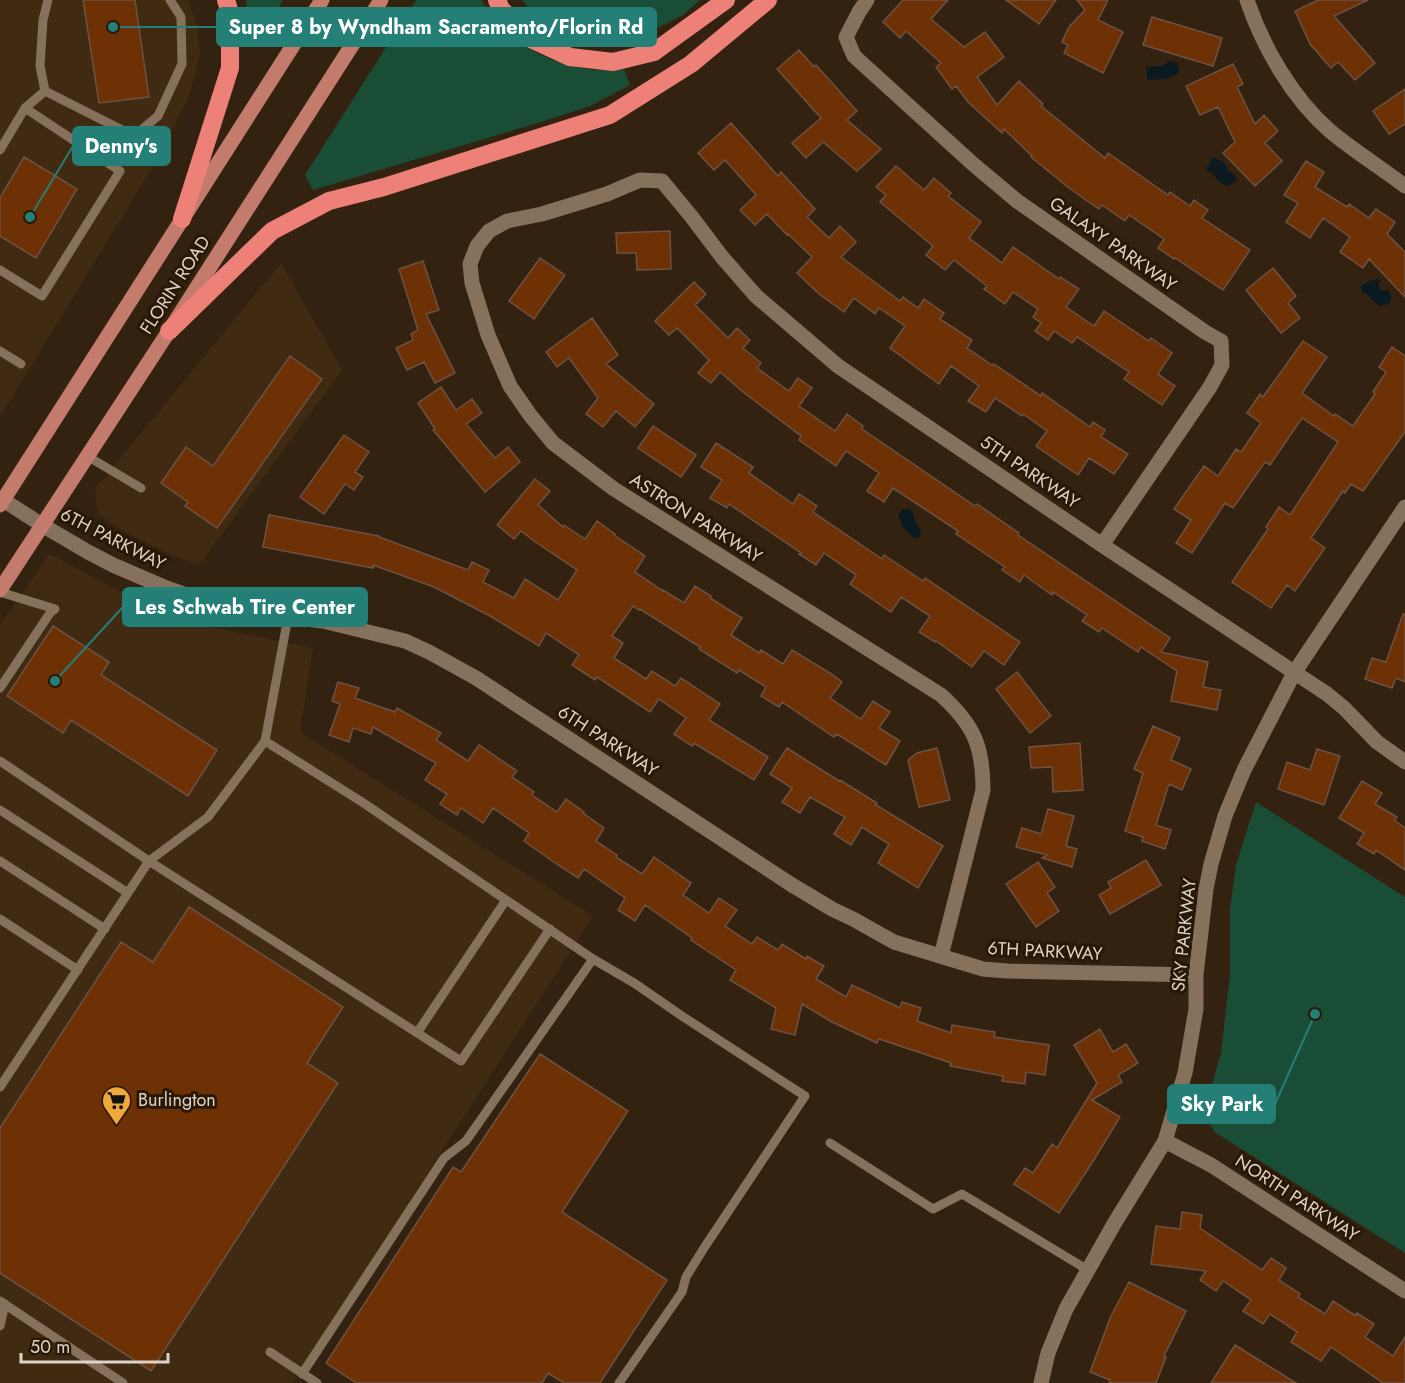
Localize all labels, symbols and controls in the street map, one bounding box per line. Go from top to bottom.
callout: Super 8 by Wyndham Sacramento/Florin Rd [217,8,656,46]
text: Super 8 by Wyndham Sacramento/Florin Rd [229,13,643,42]
callout: Denny's [73,127,170,165]
text: Denny's [85,132,157,161]
street label: GALAXY PARKWAY [1044,190,1183,298]
street label: FLORIN ROAD [133,231,217,339]
street label: 5TH PARKWAY [975,429,1086,515]
street label: ASTRON PARKWAY [625,467,768,570]
street label: 6TH PARKWAY [56,501,171,577]
callout: Les Schwab Tire Center [123,588,367,626]
text: Les Schwab Tire Center [135,593,356,622]
street label: 6TH PARKWAY [553,699,664,784]
street label: SKY PARKWAY [1165,876,1203,993]
street label: 6TH PARKWAY [987,935,1104,967]
supermarket icon: Burlington [101,1084,133,1126]
callout: Sky Park [1168,1085,1275,1123]
place label: Burlington [138,1087,216,1113]
text: Sky Park [1180,1090,1264,1119]
street label: NORTH PARKWAY [1230,1148,1365,1248]
scale bar [21,1326,168,1364]
text: 50 m [30,1334,70,1360]

